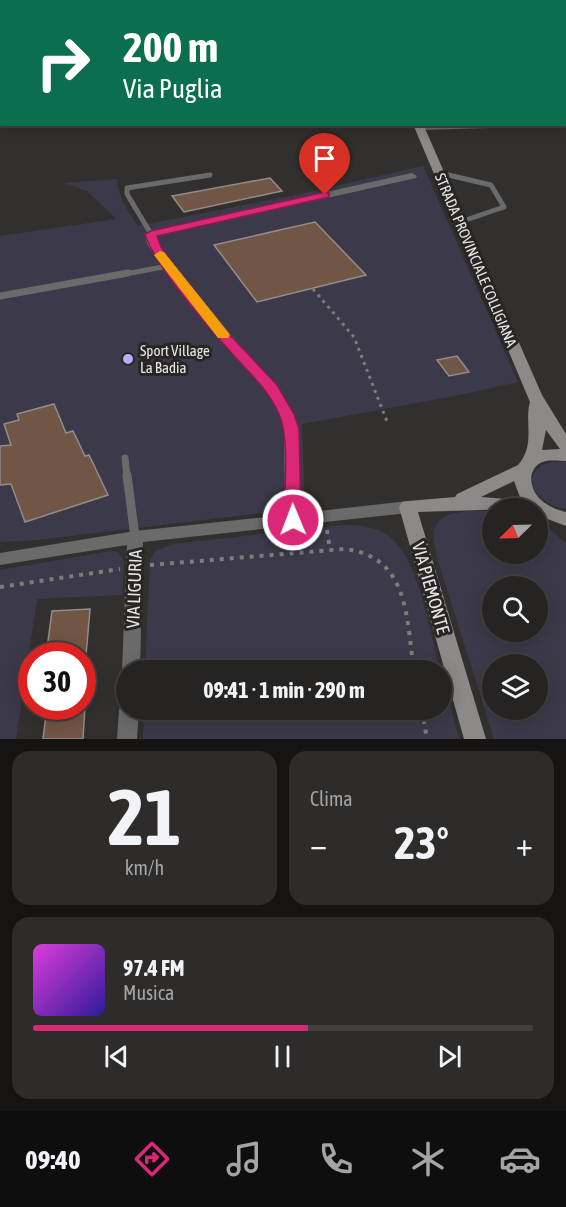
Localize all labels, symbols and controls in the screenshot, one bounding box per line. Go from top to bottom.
text: 200 m [123,23,218,71]
icon: right [24,24,102,102]
text: Via Puglia [123,73,223,104]
pin [299,133,350,195]
icon: arrive [308,142,341,175]
street label: STRADA PROVINCIALE COLLIGIANA [432,171,521,350]
place label: Sport Village La Badia [140,342,210,376]
marker: Sport Village La Badia [121,352,135,366]
position arrow [261,488,325,552]
north arrow [482,498,548,564]
map controls [482,498,548,720]
street label: VIA PIEMONTE [408,540,454,637]
street label: VIA LIGURIA [122,549,146,629]
button: search [482,576,548,642]
speed limit sign: 30 [18,642,96,720]
button: layers [482,654,548,720]
text: 09:41 · 1 min · 290 m [203,677,365,703]
text: 21 [108,772,181,862]
text: Clima [310,787,353,810]
text: 23° [394,817,449,869]
text: − [310,825,327,863]
text: + [516,825,533,863]
text: km/h [125,856,164,879]
text: 97.4 FM [123,955,185,981]
text: Musica [123,981,174,1004]
icon: previous [100,1040,133,1073]
icon: pause [266,1040,299,1073]
icon: next [433,1040,466,1073]
icon: directions [131,1138,173,1180]
icon: music [223,1138,265,1180]
icon: phone [315,1138,357,1180]
icon: climate [407,1138,449,1180]
icon: car [499,1138,541,1180]
text: 09:40 [25,1144,81,1175]

